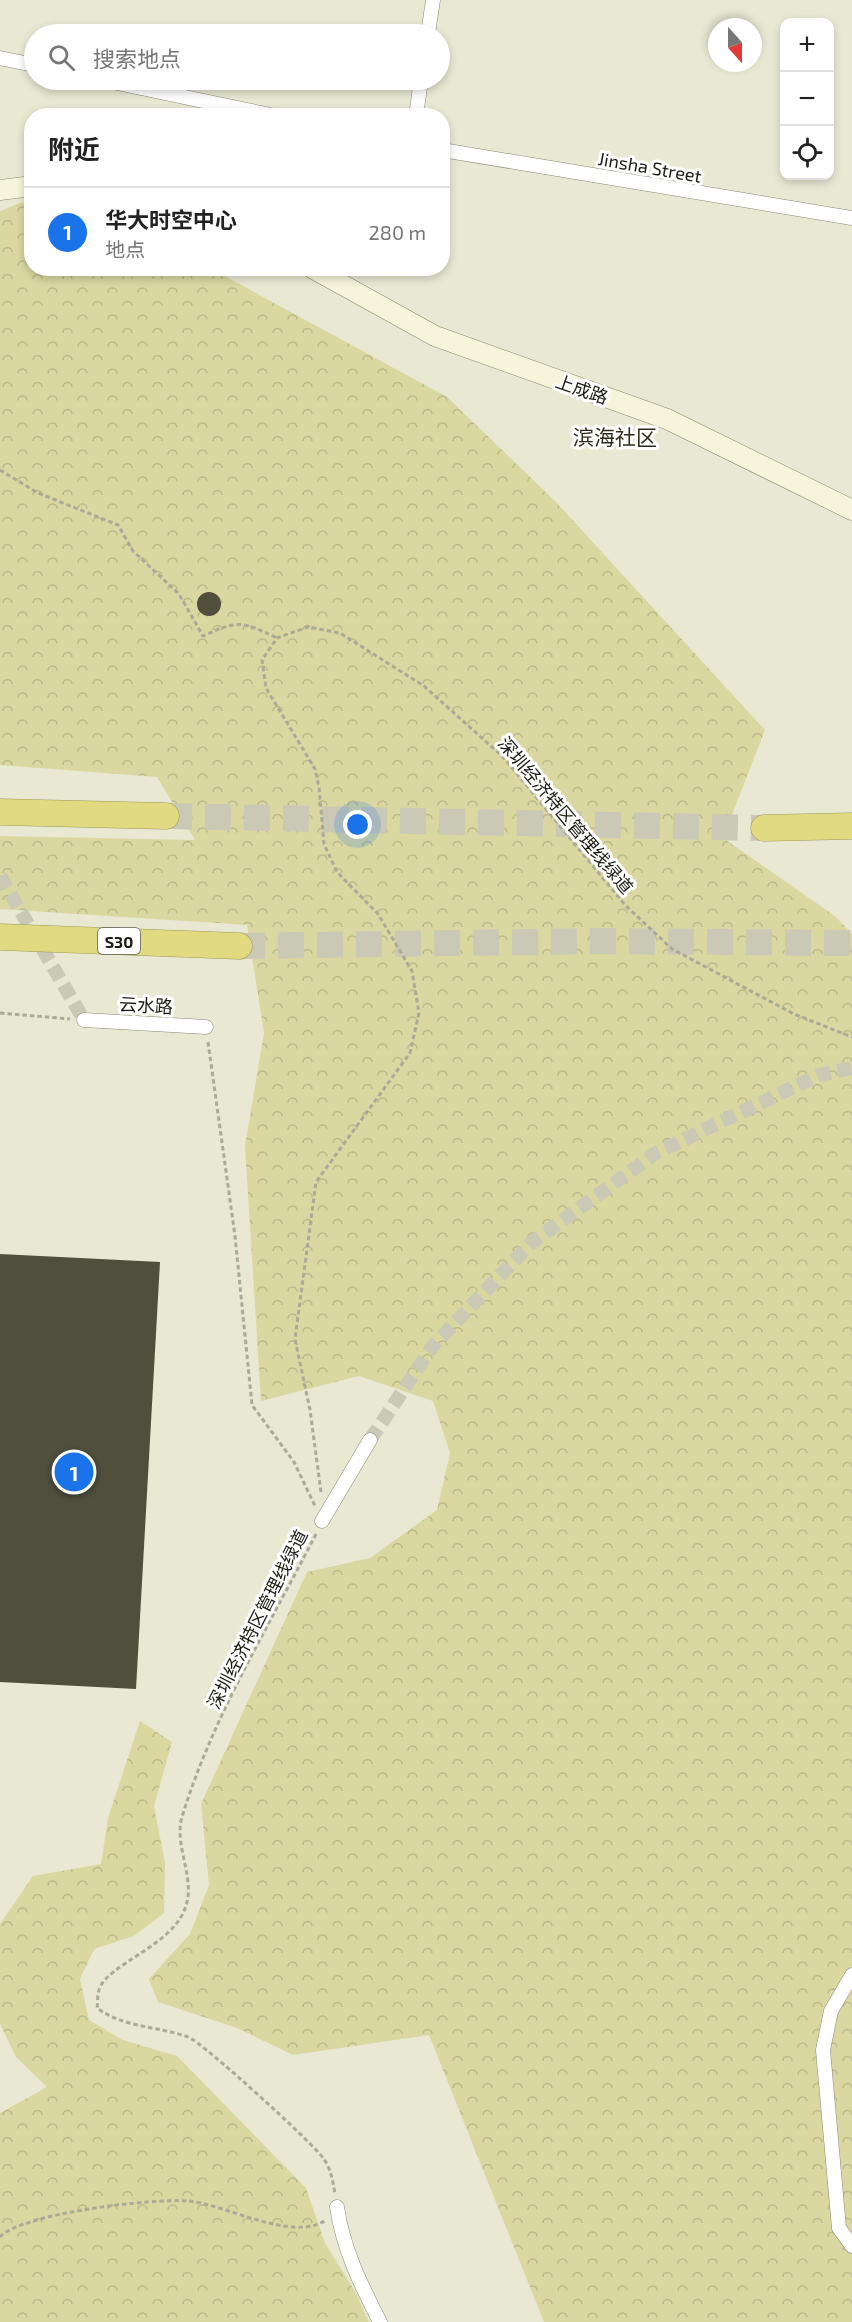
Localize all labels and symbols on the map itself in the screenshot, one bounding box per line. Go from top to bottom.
north arrow [708,18,762,72]
street label: Jinsha Street [597,147,704,187]
street label: 上成路 [553,370,611,408]
district label: 滨海社区 [573,424,657,449]
street label: 深圳经济特区管理线绿道 [494,732,638,898]
your location [343,810,372,839]
road number: S30 [98,928,140,954]
street label: 云水路 [118,993,174,1017]
pin: 1 [54,1450,94,1494]
street label: 深圳经济特区管理线绿道 [202,1526,312,1712]

